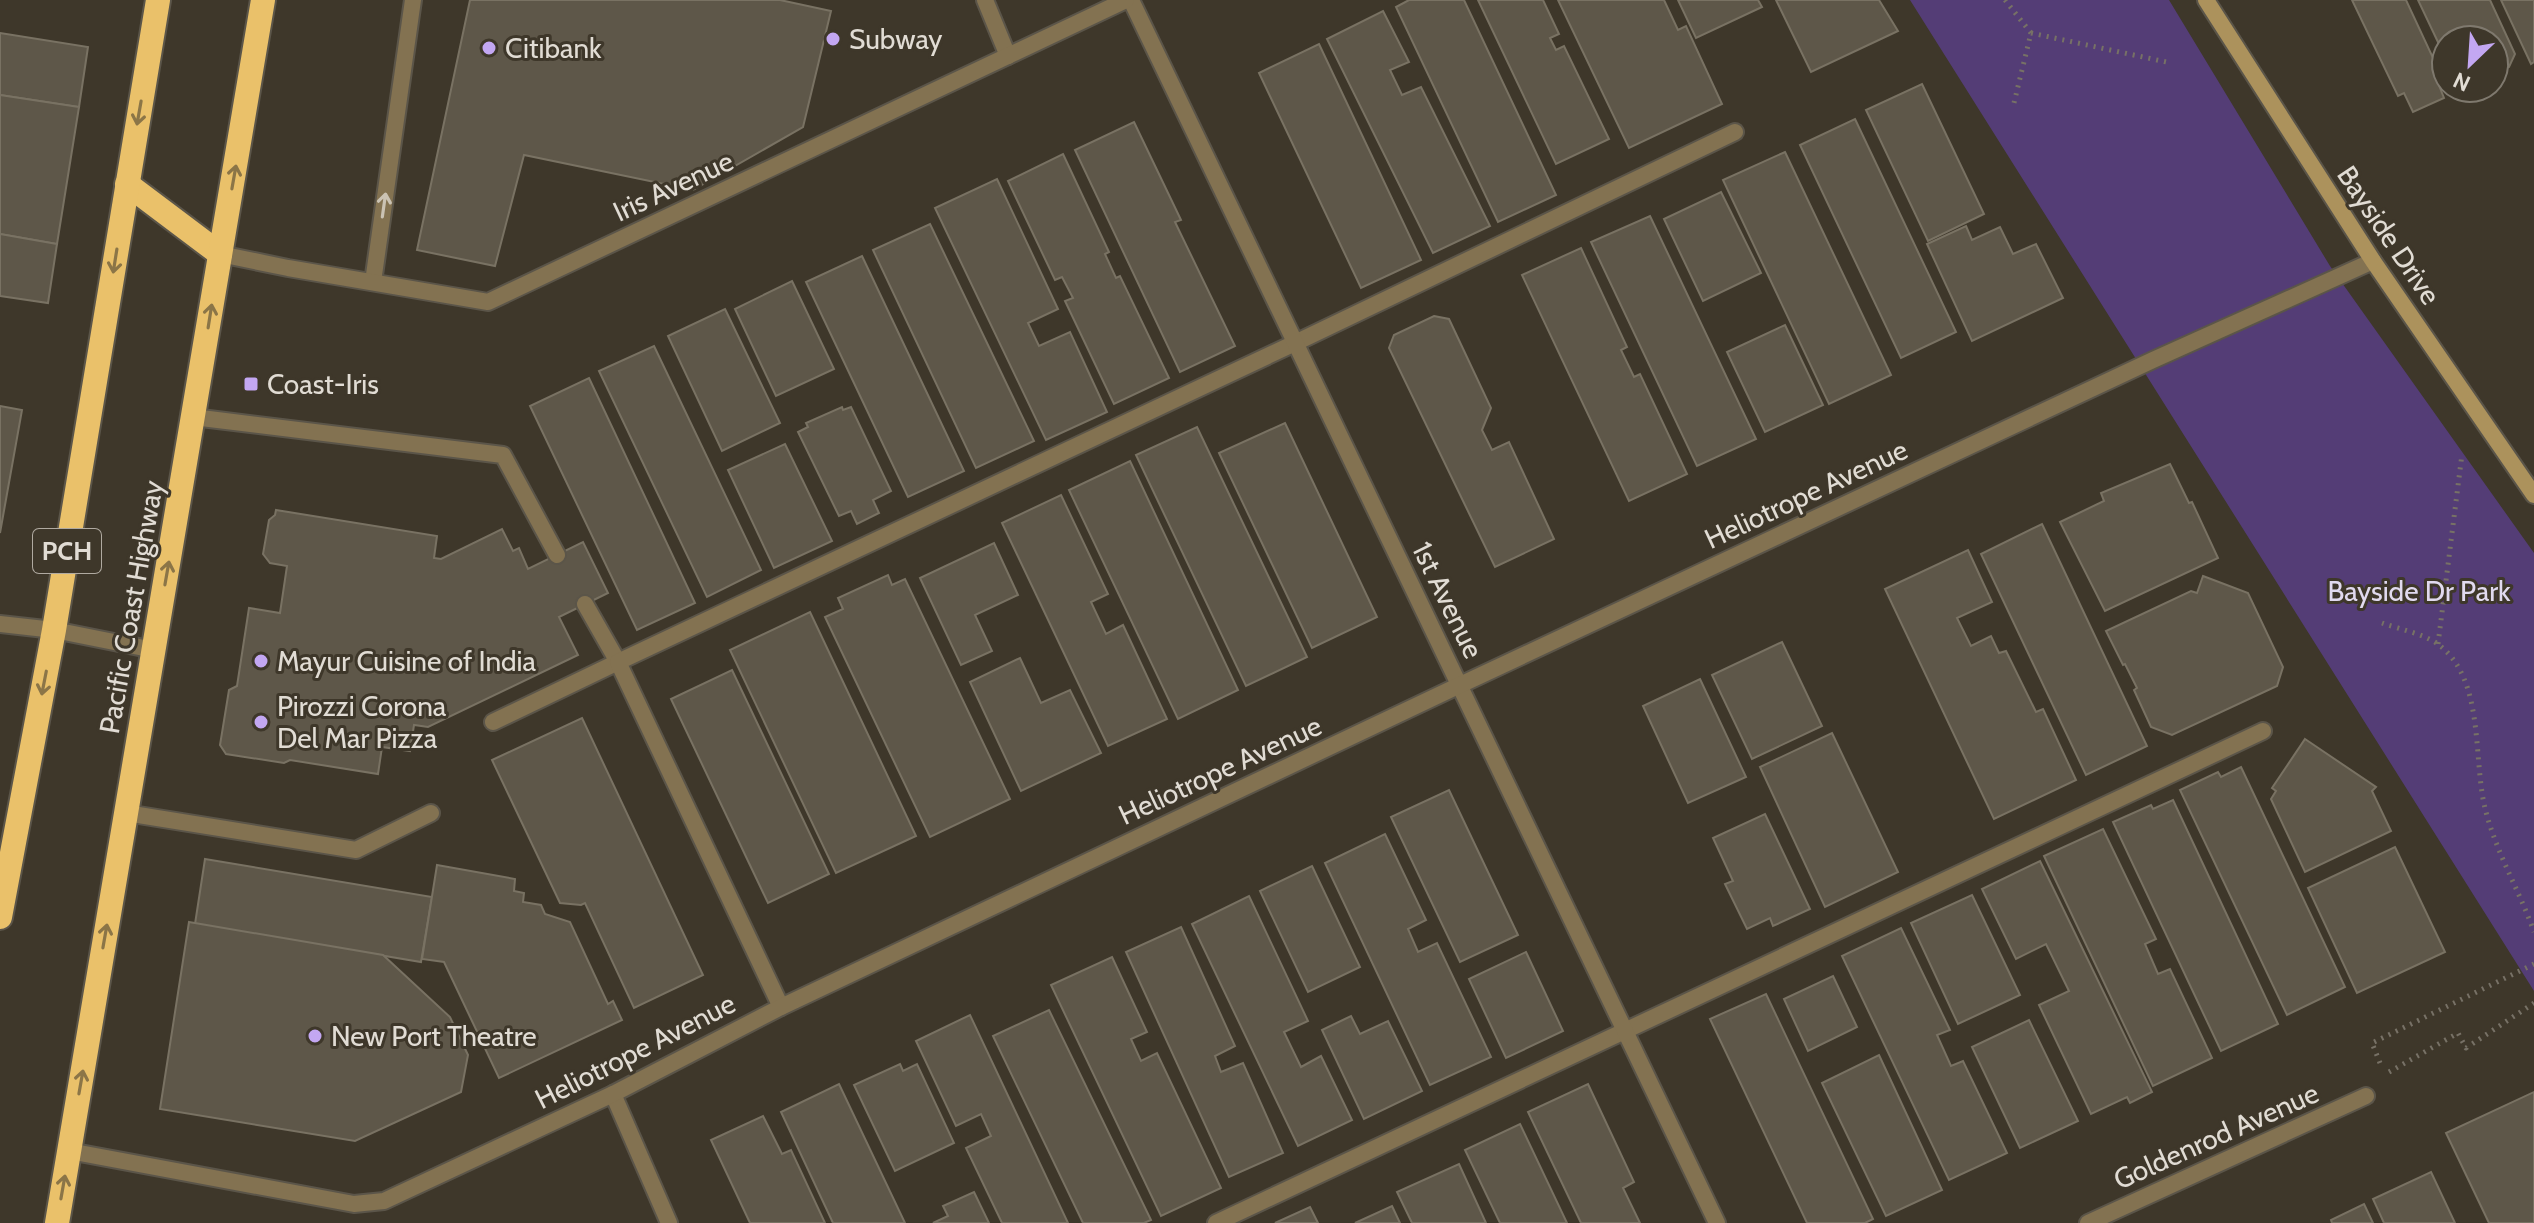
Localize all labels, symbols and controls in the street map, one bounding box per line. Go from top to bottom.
place label: Subway [849,22,942,56]
north arrow [2430,24,2510,104]
marker: Subway [824,30,842,48]
place label: Citibank [505,31,602,65]
marker: Citibank [480,39,498,57]
text: N [2449,66,2475,97]
one-way arrow [131,100,146,126]
street label: Iris Avenue [608,143,738,229]
street label: Bayside Drive [2330,159,2448,311]
one-way arrow [227,165,242,190]
one-way arrow [377,193,392,218]
one-way arrow [106,248,121,273]
one-way arrow [203,304,218,330]
place label: Coast-Iris [267,367,379,401]
marker: Coast-Iris [242,375,260,393]
street label: Heliotrope Avenue [1699,432,1913,556]
street label: Pacific Coast Highway [92,478,170,736]
road number: PCH [33,529,101,573]
street label: 1st Avenue [1405,536,1491,664]
one-way arrow [160,561,175,586]
park label: Bayside Dr Park [2327,574,2511,608]
place label: Mayur Cuisine of India [277,644,537,678]
marker: Mayur Cuisine of India [252,652,270,670]
one-way arrow [36,670,51,696]
place label: Pirozzi Corona Del Mar Pizza [277,689,447,755]
street label: Heliotrope Avenue [1113,708,1327,832]
marker: Pirozzi Corona Del Mar Pizza [252,713,270,731]
one-way arrow [99,924,114,949]
street label: Heliotrope Avenue [529,986,741,1116]
place label: New Port Theatre [331,1019,537,1053]
marker: New Port Theatre [306,1027,324,1045]
one-way arrow [74,1070,89,1095]
street label: Goldenrod Avenue [2108,1076,2324,1196]
one-way arrow [56,1175,71,1200]

